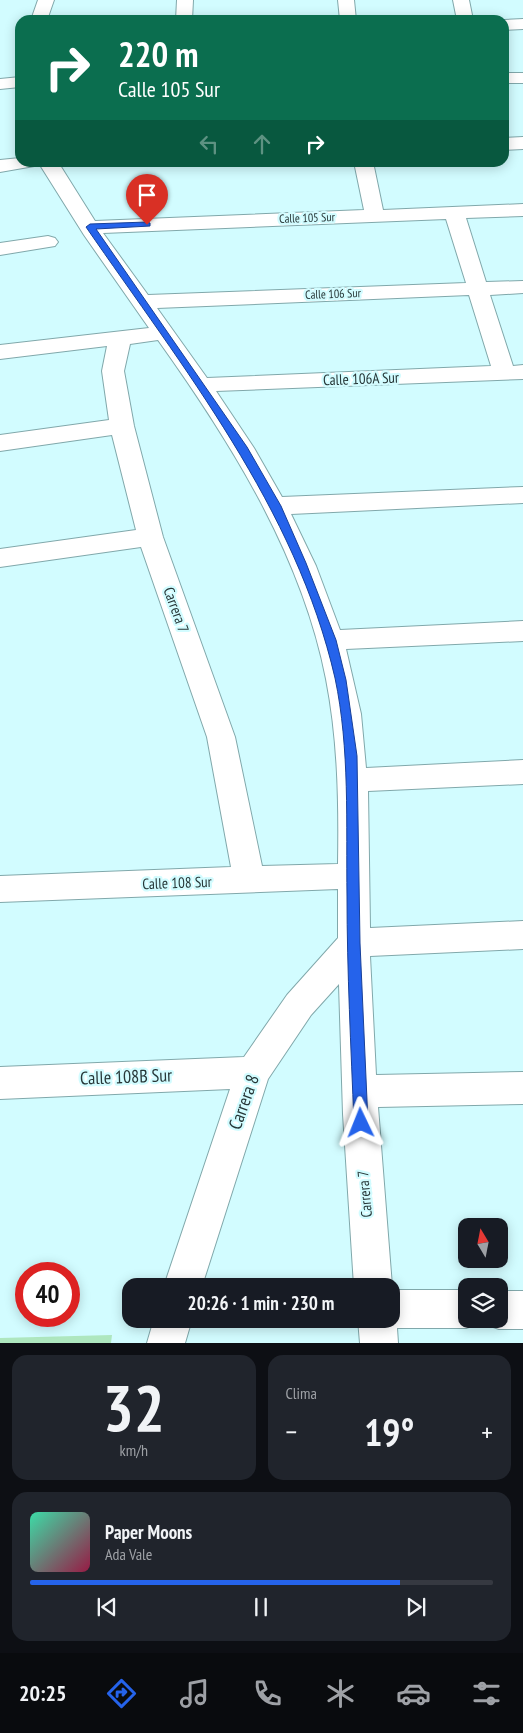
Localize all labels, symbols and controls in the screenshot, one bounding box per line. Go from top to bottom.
text: 220 m [118,31,199,77]
icon: right [35,35,100,100]
text: Calle 105 Sur [118,75,220,103]
icon: left [195,130,223,158]
icon: ahead [248,130,276,158]
icon: right [301,130,329,158]
pin [126,174,168,225]
icon: arrive [133,181,161,209]
street label: Calle 105 Sur [279,209,336,226]
street label: Calle 106 Sur [305,285,362,302]
street label: Calle 106A Sur [323,368,400,389]
street label: Carrera 7 [159,584,193,635]
street label: Calle 108 Sur [142,872,213,893]
street label: Calle 108B Sur [80,1063,172,1090]
street label: Carrera 8 [223,1071,264,1132]
position arrow [334,1096,386,1148]
street label: Carrera 7 [353,1170,376,1218]
north arrow [458,1218,508,1268]
map controls [458,1218,508,1328]
speed limit sign: 40 [15,1262,80,1327]
button: layers [458,1278,508,1328]
text: 20:26 · 1 min · 230 m [188,1291,334,1315]
text: 32 [103,1365,165,1449]
text: Clima [286,1383,317,1403]
text: 19° [364,1407,414,1456]
text: − [286,1413,297,1450]
text: + [481,1413,493,1450]
text: km/h [120,1440,148,1460]
text: Paper Moons [105,1520,192,1544]
text: Ada Vale [105,1544,152,1564]
icon: previous [93,1593,121,1621]
icon: pause [247,1593,275,1621]
icon: next [402,1593,430,1621]
icon: directions [104,1676,139,1711]
icon: music [177,1676,212,1711]
icon: phone [250,1676,285,1711]
icon: climate [323,1676,358,1711]
icon: car [396,1676,431,1711]
icon: filters [469,1676,504,1711]
text: 20:25 [19,1679,67,1707]

